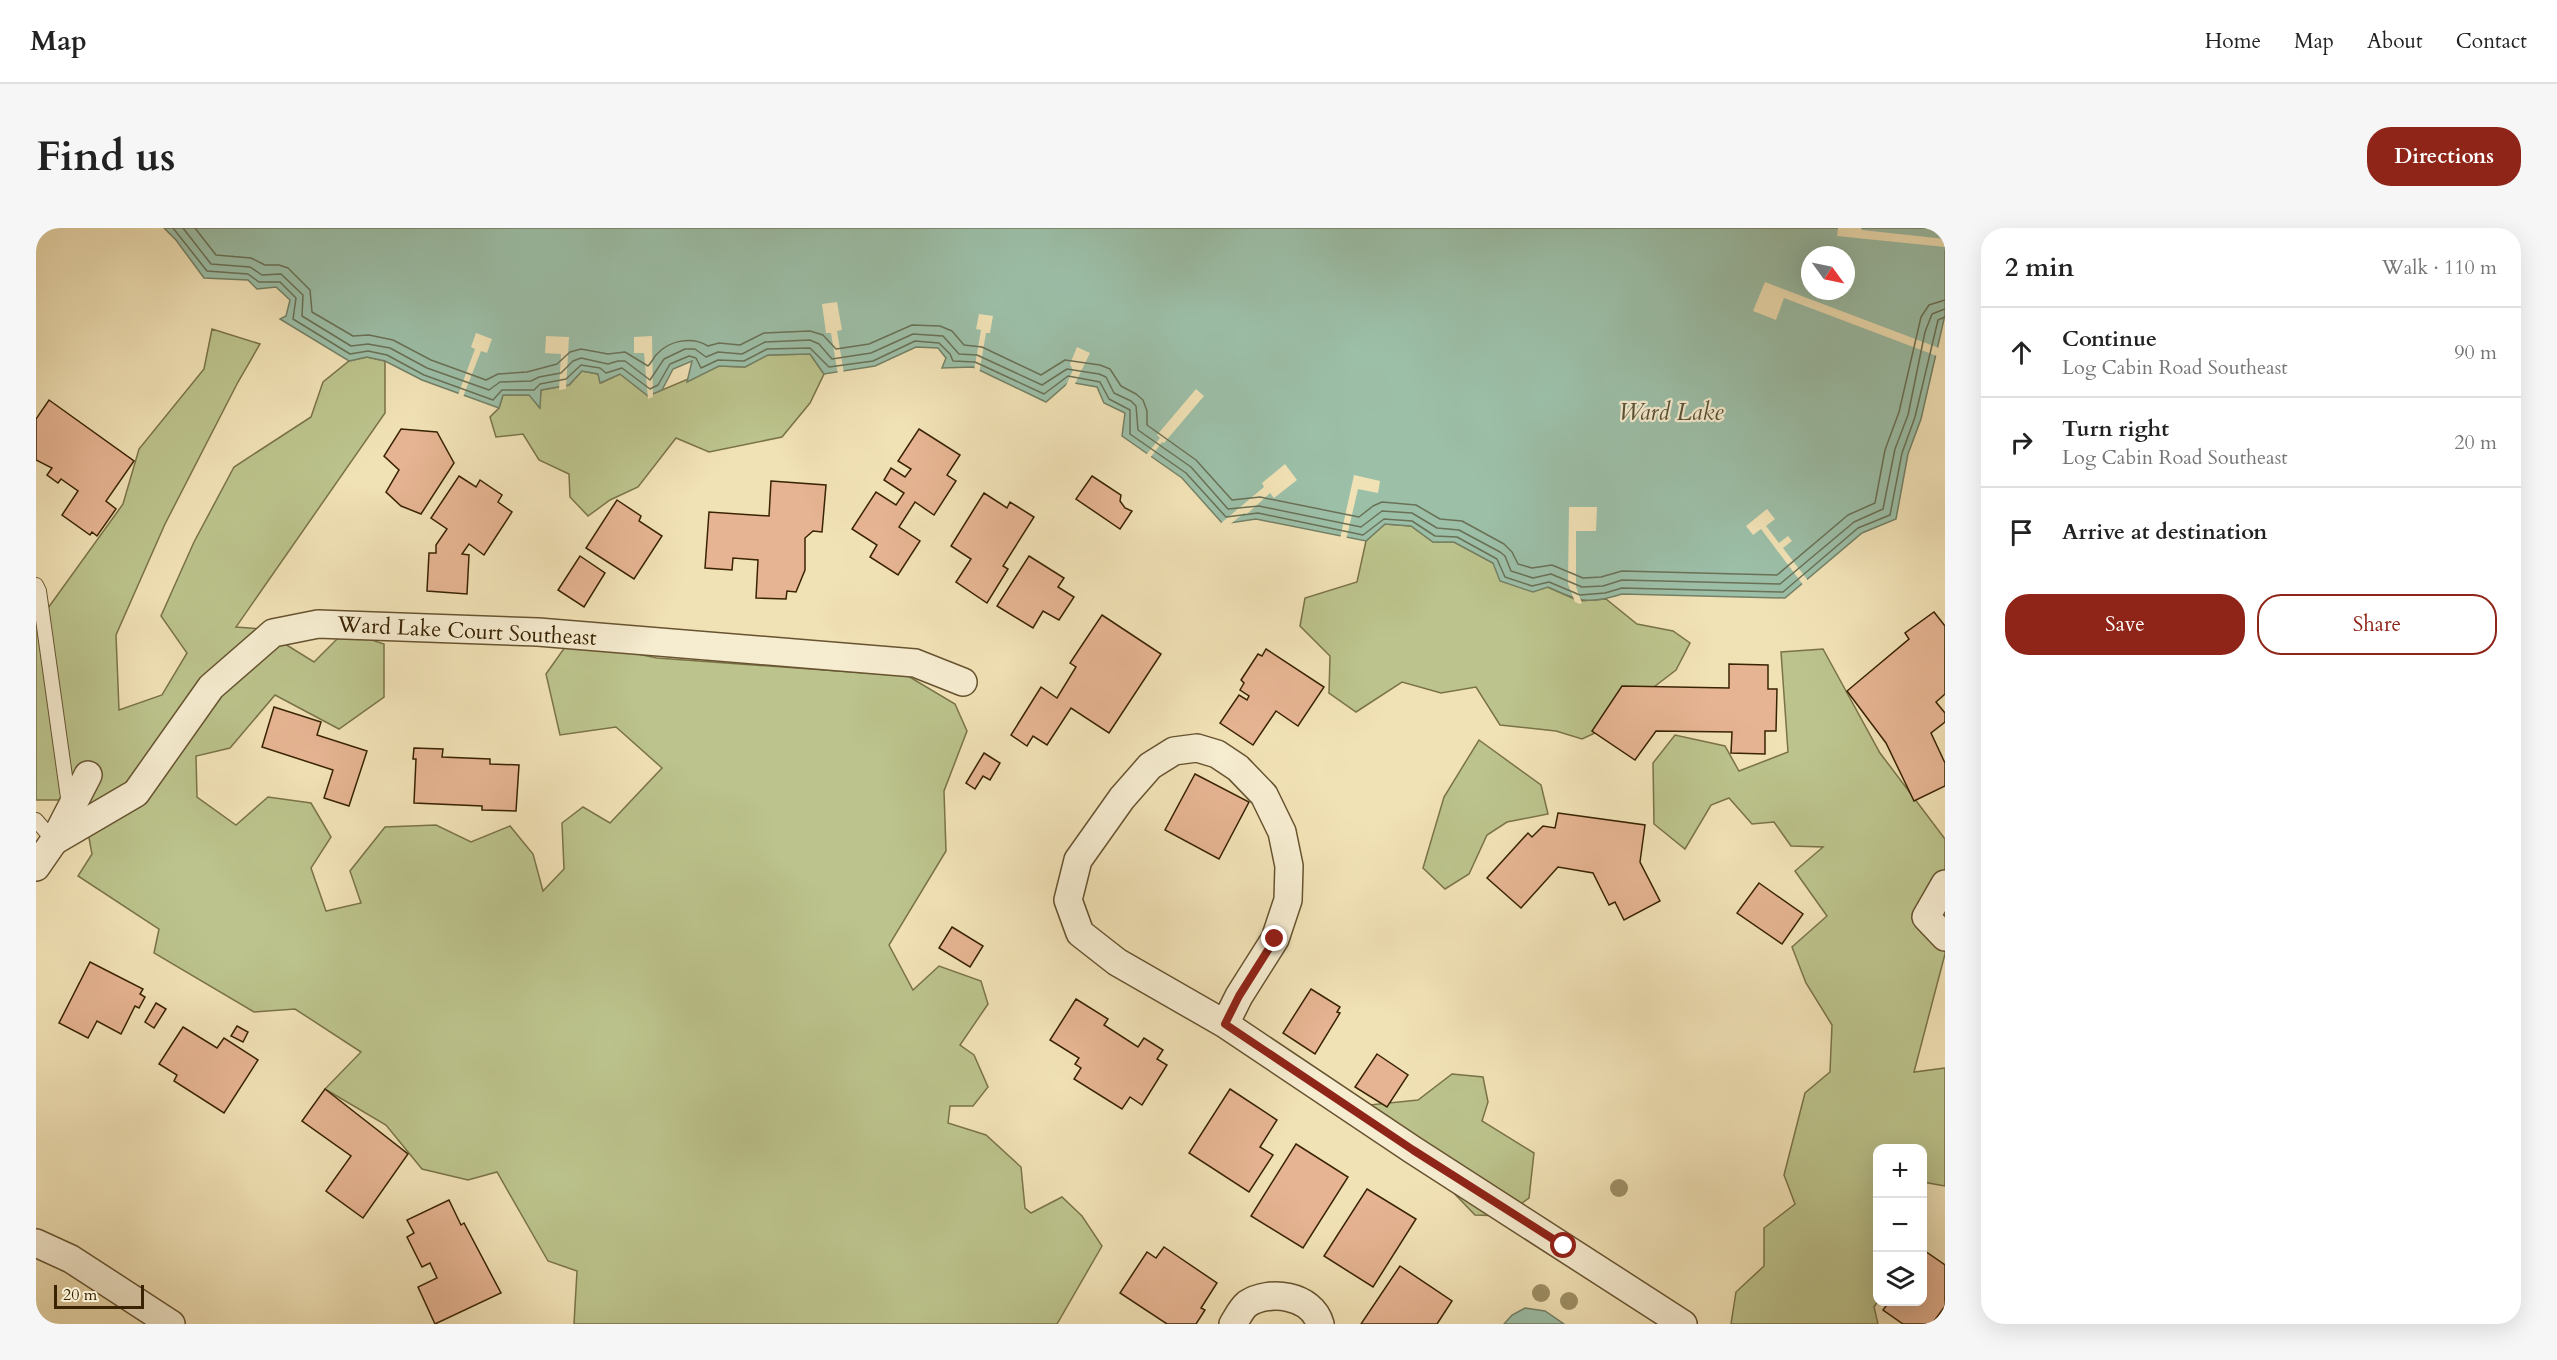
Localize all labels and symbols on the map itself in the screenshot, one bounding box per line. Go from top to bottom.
north arrow [1801,246,1855,300]
water label: Ward Lake [1618,396,1724,429]
street label: Ward Lake Court Southeast [336,609,597,653]
route end [1261,925,1287,951]
route start [1550,1232,1576,1258]
scale bar [54,1282,144,1310]

